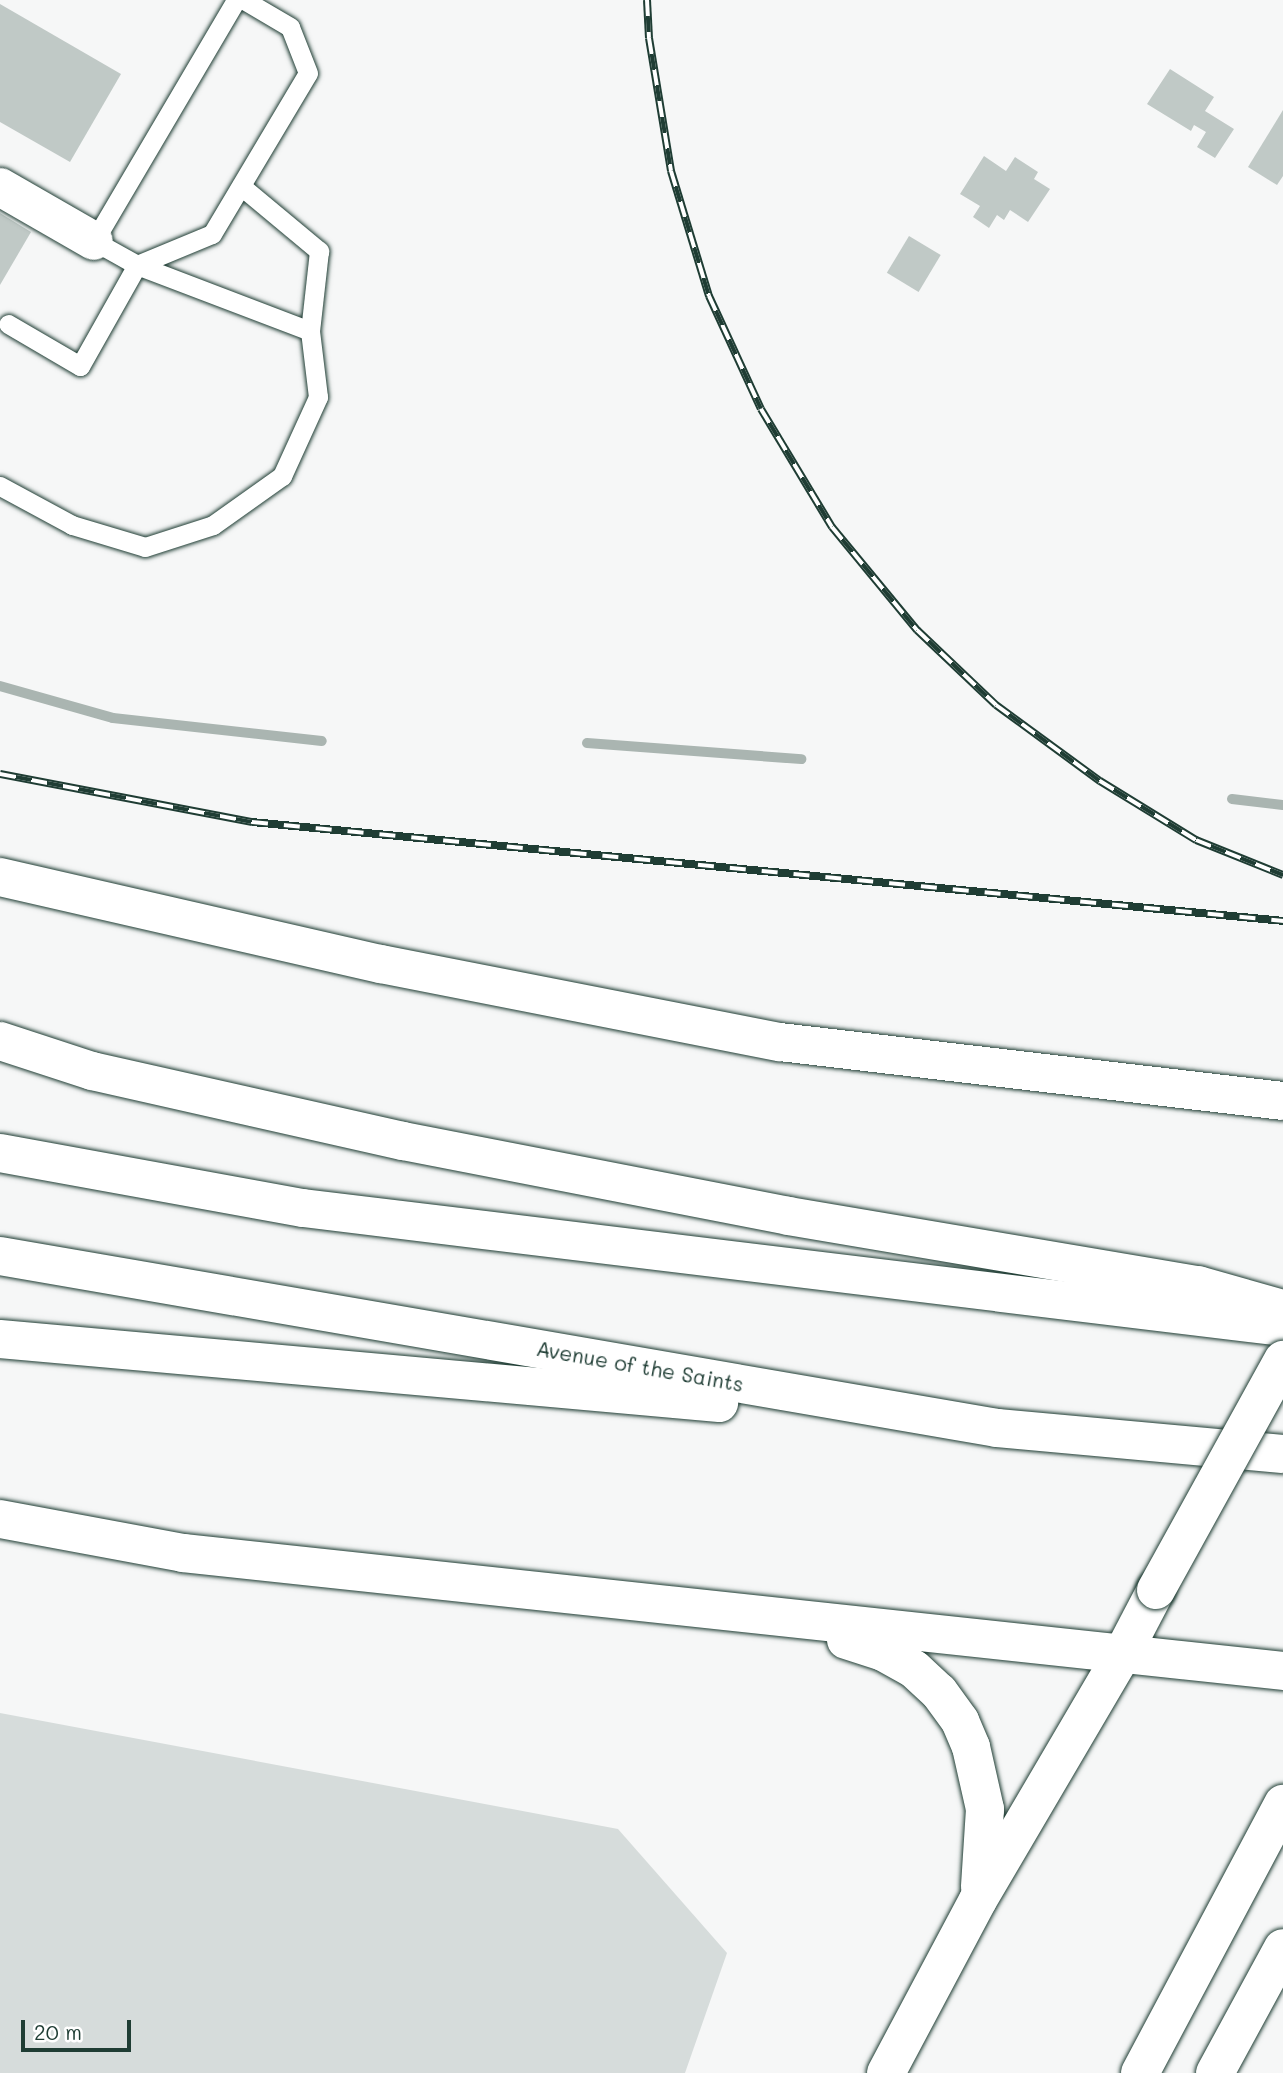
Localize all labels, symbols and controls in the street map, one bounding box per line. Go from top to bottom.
street label: Avenue of the Saints [534,1335,746,1397]
scale bar [24,2007,135,2050]
text: 20 m [34,2018,82,2045]

